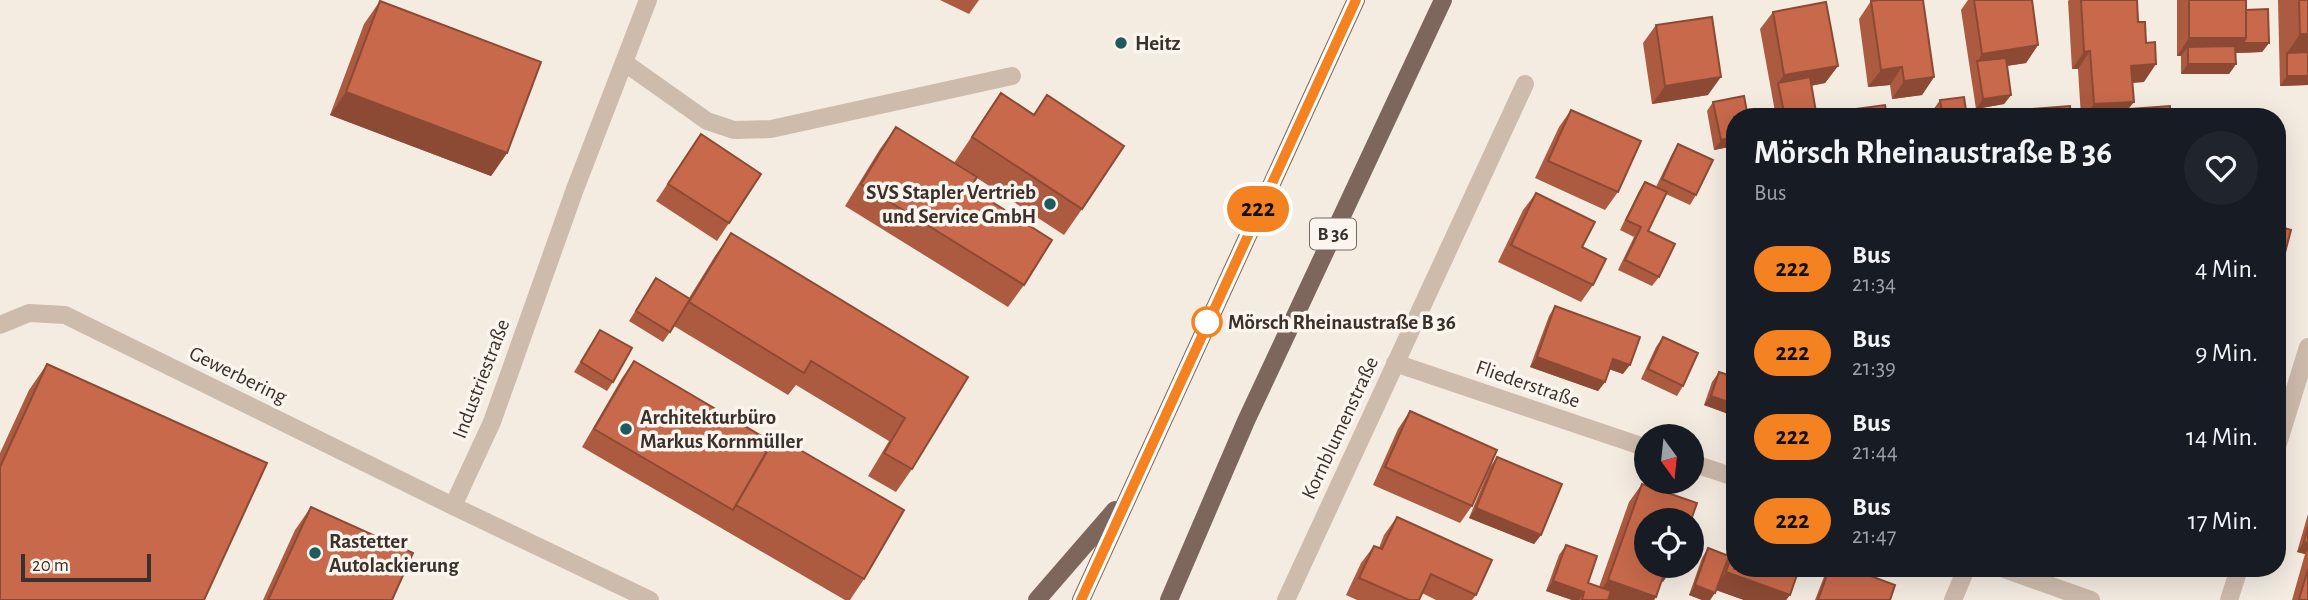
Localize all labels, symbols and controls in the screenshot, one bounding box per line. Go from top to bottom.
place label: Heitz [1135,33,1181,54]
marker: Heitz [1113,35,1129,51]
button: heart [2184,131,2258,205]
text: Mörsch Rheinaustraße B 36 [1754,137,2112,170]
place label: SVS Stapler Vertrieb und Service GmbH [866,182,1036,227]
text: Bus [1754,182,1787,205]
line badge: 222 [1218,186,1298,232]
marker: SVS Stapler Vertrieb und Service GmbH [1042,196,1058,212]
text: 222 [1241,197,1275,221]
road number: B 36 [1310,218,1356,250]
text: Bus [1852,242,1891,268]
text: 4 Min. [2195,256,2258,282]
text: 222 [1776,257,1809,281]
text: 21:34 [1852,273,1896,296]
marker: Mörsch Rheinaustraße B 36 [1192,307,1222,337]
place label: Mörsch Rheinaustraße B 36 [1228,312,1456,333]
street label: Industriestraße [449,316,513,442]
text: Bus [1852,326,1891,352]
text: 9 Min. [2195,340,2258,366]
text: 222 [1776,341,1809,365]
street label: Gewerbering [186,342,291,408]
street label: Kornblumenstraße [1298,354,1382,502]
street label: Fliederstraße [1473,356,1583,412]
text: 21:39 [1852,357,1896,380]
place label: Architekturbüro Markus Kornmüller [640,407,803,452]
text: Bus [1852,410,1891,436]
marker: Architekturbüro Markus Kornmüller [618,421,634,437]
north arrow [1634,424,1704,494]
map controls [1634,424,1704,578]
text: 14 Min. [2186,424,2258,450]
text: 222 [1776,425,1809,449]
text: 21:44 [1852,441,1898,464]
text: Bus [1852,494,1891,520]
button: locate [1634,508,1704,578]
text: 17 Min. [2188,508,2258,534]
text: 222 [1776,509,1809,533]
text: 21:47 [1852,525,1896,548]
place label: Rastetter Autolackierung [329,531,459,576]
marker: Rastetter Autolackierung [307,545,323,561]
scale bar [21,551,150,583]
text: 20 m [32,556,69,575]

